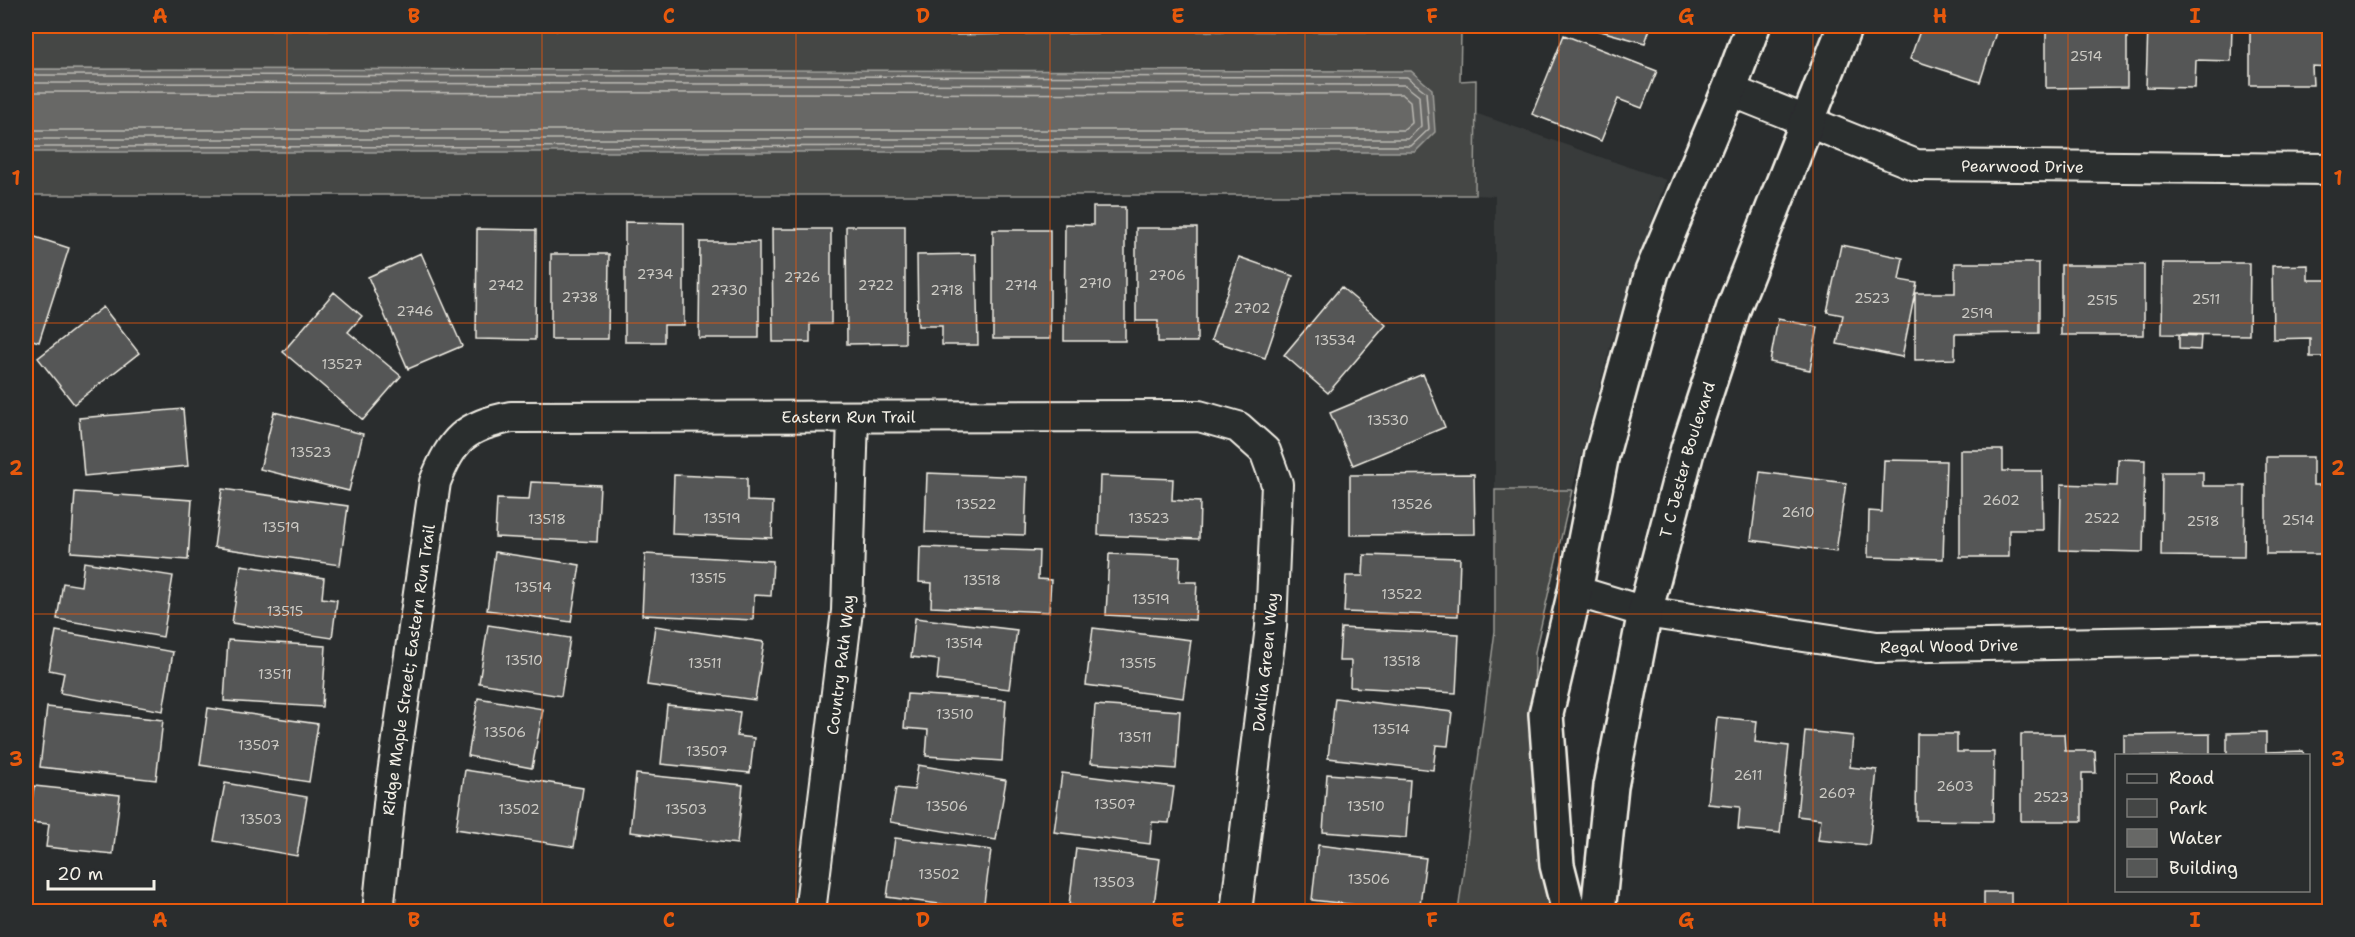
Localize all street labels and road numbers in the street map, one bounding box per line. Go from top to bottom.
street label: Pearwood Drive [1961,155,2084,178]
street label: T C Jester Boulevard [1655,379,1720,540]
street label: Eastern Run Trail [782,406,916,428]
street label: Ridge Maple Street; Eastern Run Trail [378,523,440,817]
street label: Dahlia Green Way [1248,591,1283,733]
street label: Country Path Way [822,595,858,736]
street label: Regal Wood Drive [1880,635,2019,658]

